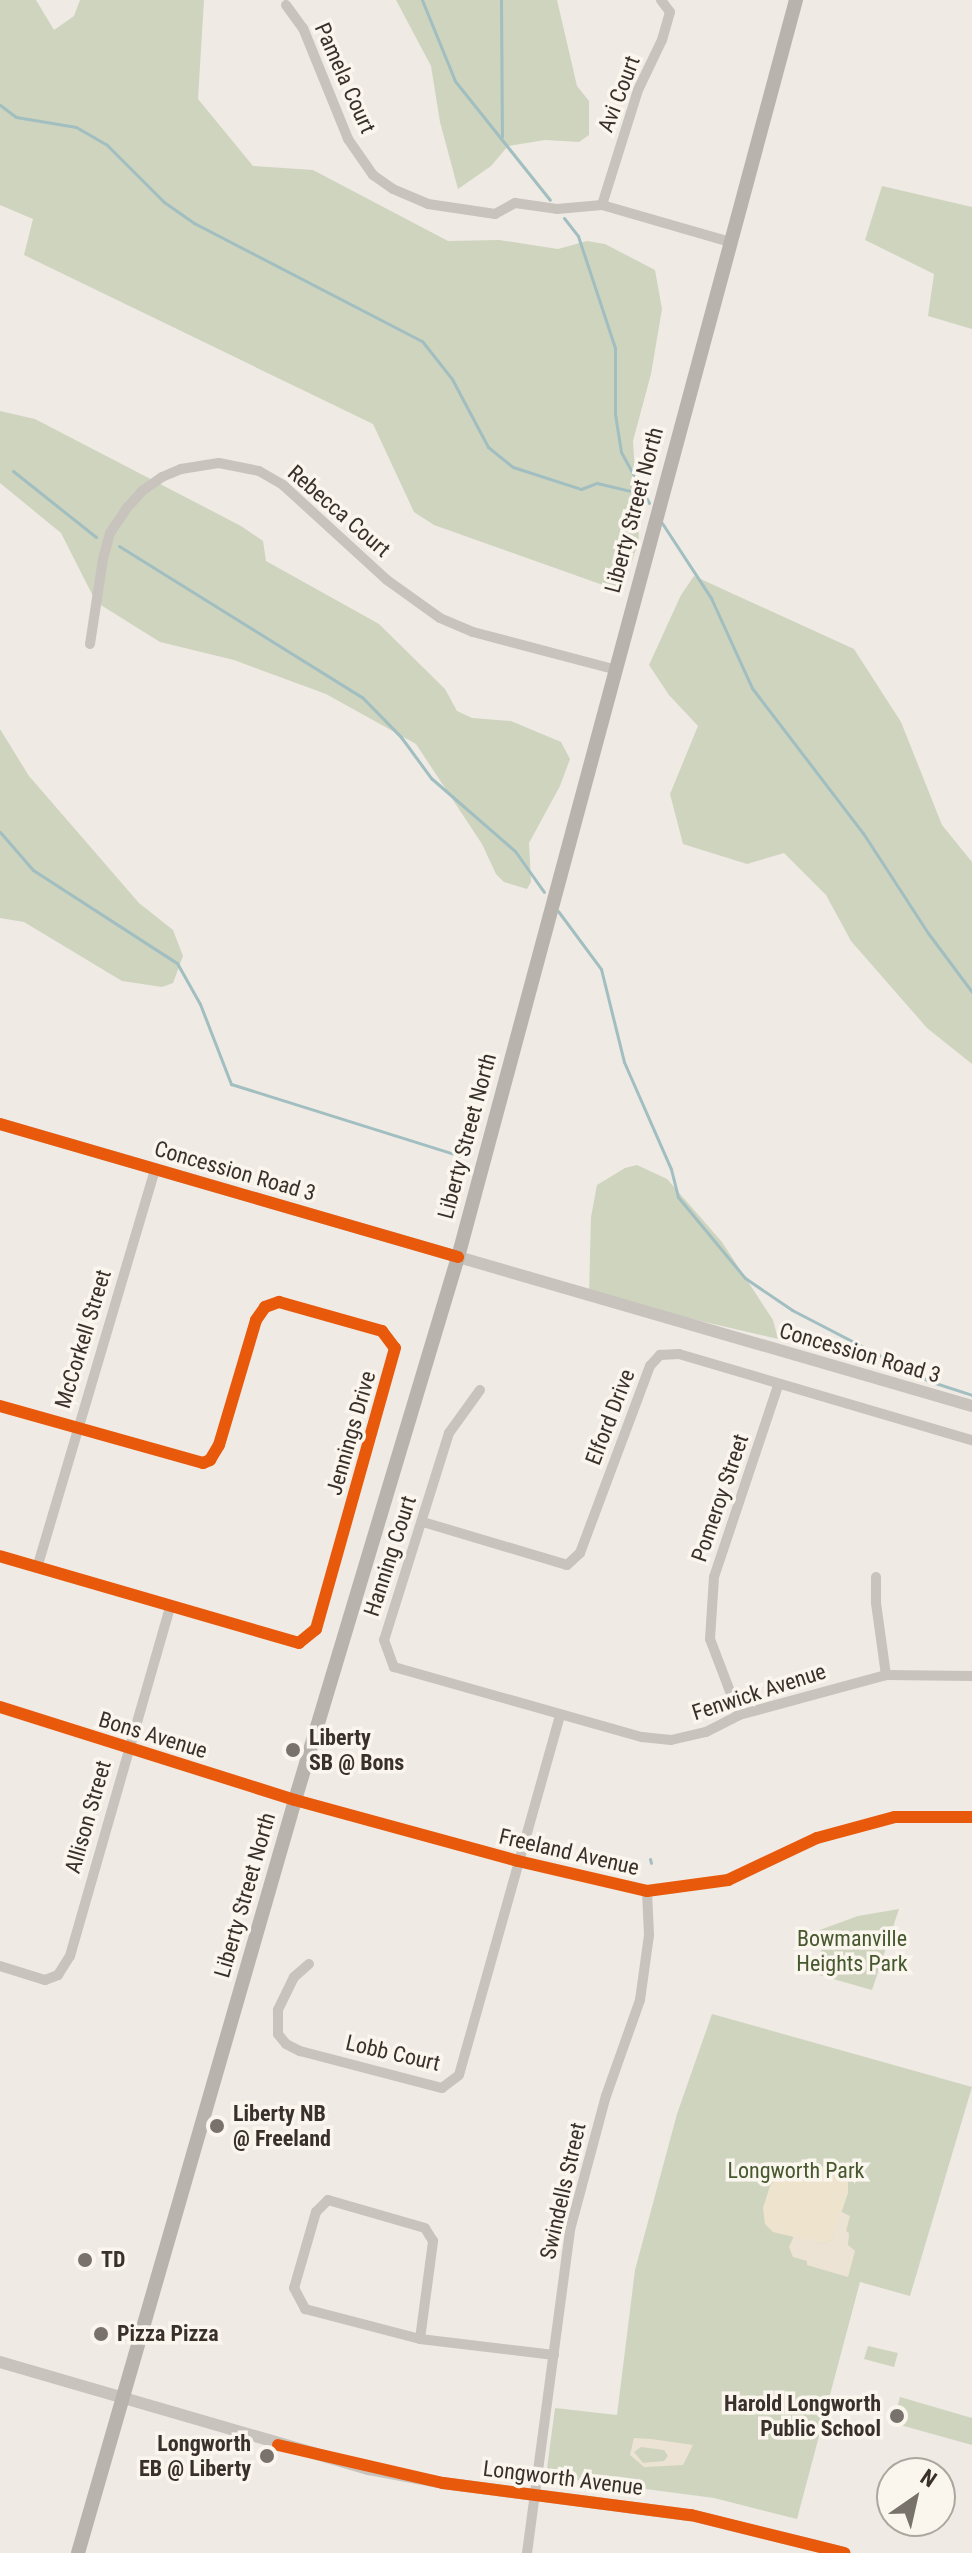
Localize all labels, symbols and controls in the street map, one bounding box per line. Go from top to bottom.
street label: Pamela Court [309,19,381,137]
street label: Avi Court [592,52,646,136]
street label: Liberty Street North [599,424,669,596]
street label: Rebecca Court [282,459,396,563]
street label: Liberty Street North [432,1050,502,1222]
street label: Concession Road 3 [151,1135,319,1207]
street label: McCorkell Street [49,1266,117,1412]
street label: Concession Road 3 [776,1317,944,1389]
street label: Elford Drive [580,1365,640,1469]
street label: Jennings Drive [321,1368,381,1498]
street label: Pomeroy Street [686,1431,754,1565]
street label: Hanning Court [358,1492,422,1620]
street label: Fenwick Avenue [689,1658,829,1726]
street label: Bons Avenue [96,1706,210,1764]
place label: Liberty SB @ Bons [309,1724,404,1776]
marker: Liberty SB @ Bons [284,1741,302,1759]
street label: Allison Street [59,1758,117,1876]
street label: Liberty Street North [209,1810,281,1980]
street label: Freeland Avenue [496,1823,642,1881]
park label: Bowmanville Heights Park [796,1925,908,1976]
street label: Lobb Court [343,2029,443,2077]
place label: Liberty NB @ Freeland [233,2100,331,2152]
marker: Liberty NB @ Freeland [208,2117,226,2135]
street label: Swindells Street [534,2120,592,2262]
park label: Longworth Park [727,2158,865,2184]
place label: TD [101,2247,125,2273]
marker: TD [76,2251,94,2269]
place label: Pizza Pizza [117,2321,219,2347]
marker: Pizza Pizza [92,2325,110,2343]
place label: Harold Longworth Public School [724,2390,881,2442]
marker: Harold Longworth Public School [888,2407,906,2425]
place label: Longworth EB @ Liberty [139,2430,251,2482]
marker: Longworth EB @ Liberty [258,2447,276,2465]
street label: Longworth Avenue [481,2455,645,2501]
north arrow [876,2457,956,2537]
text: N [916,2464,941,2492]

